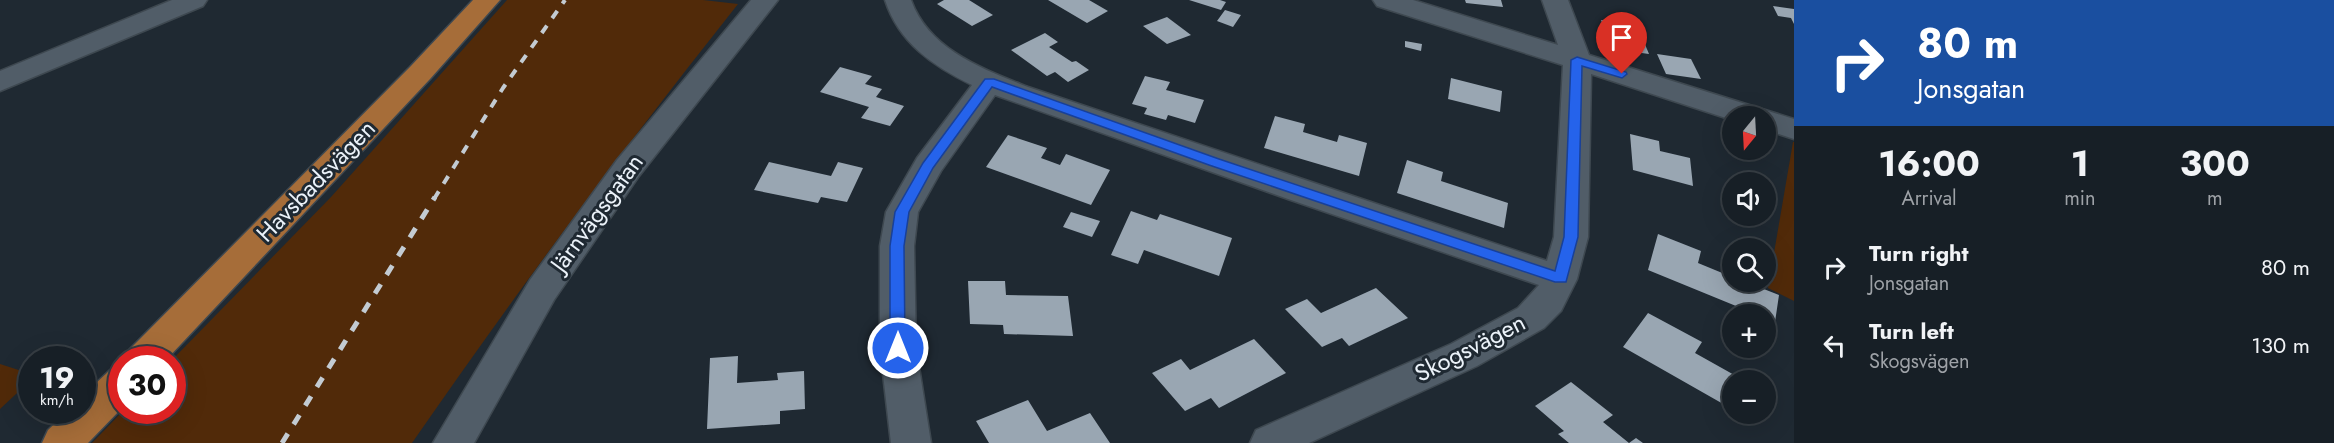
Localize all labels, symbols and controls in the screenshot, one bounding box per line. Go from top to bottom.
pin [1596,12,1647,74]
text: 80 m [1917,13,2018,74]
icon: arrive [1605,21,1638,54]
icon: right [1818,24,1896,102]
text: Jonsgatan [1917,69,2025,108]
north arrow [1722,106,1776,160]
map controls [1722,106,1776,424]
street label: Havsbadsvägen [248,112,383,250]
text: 16:00 [1878,137,1980,189]
text: 1 [2071,137,2089,189]
text: 300 [2180,137,2250,189]
street label: Järnvägsgatan [540,146,652,282]
button: sound [1722,172,1776,226]
text: Arrival [1902,184,1957,213]
text: min [2064,184,2095,213]
text: m [2207,184,2223,213]
text: Turn right [1869,237,1969,269]
button: search [1722,238,1776,292]
icon: right [1818,251,1851,284]
text: 80 m [2261,251,2310,283]
text: Jonsgatan [1869,269,1949,298]
button: + [1722,304,1776,358]
street label: Skogsvägen [1408,305,1531,391]
text: Turn left [1869,315,1954,347]
position arrow [866,316,930,380]
icon: left [1818,329,1851,362]
text: 130 m [2251,329,2310,361]
speed limit sign: 30 [108,346,186,424]
text: Skogsvägen [1869,347,1969,376]
text: 19 [39,356,75,399]
button: − [1722,370,1776,424]
text: km/h [40,389,74,411]

